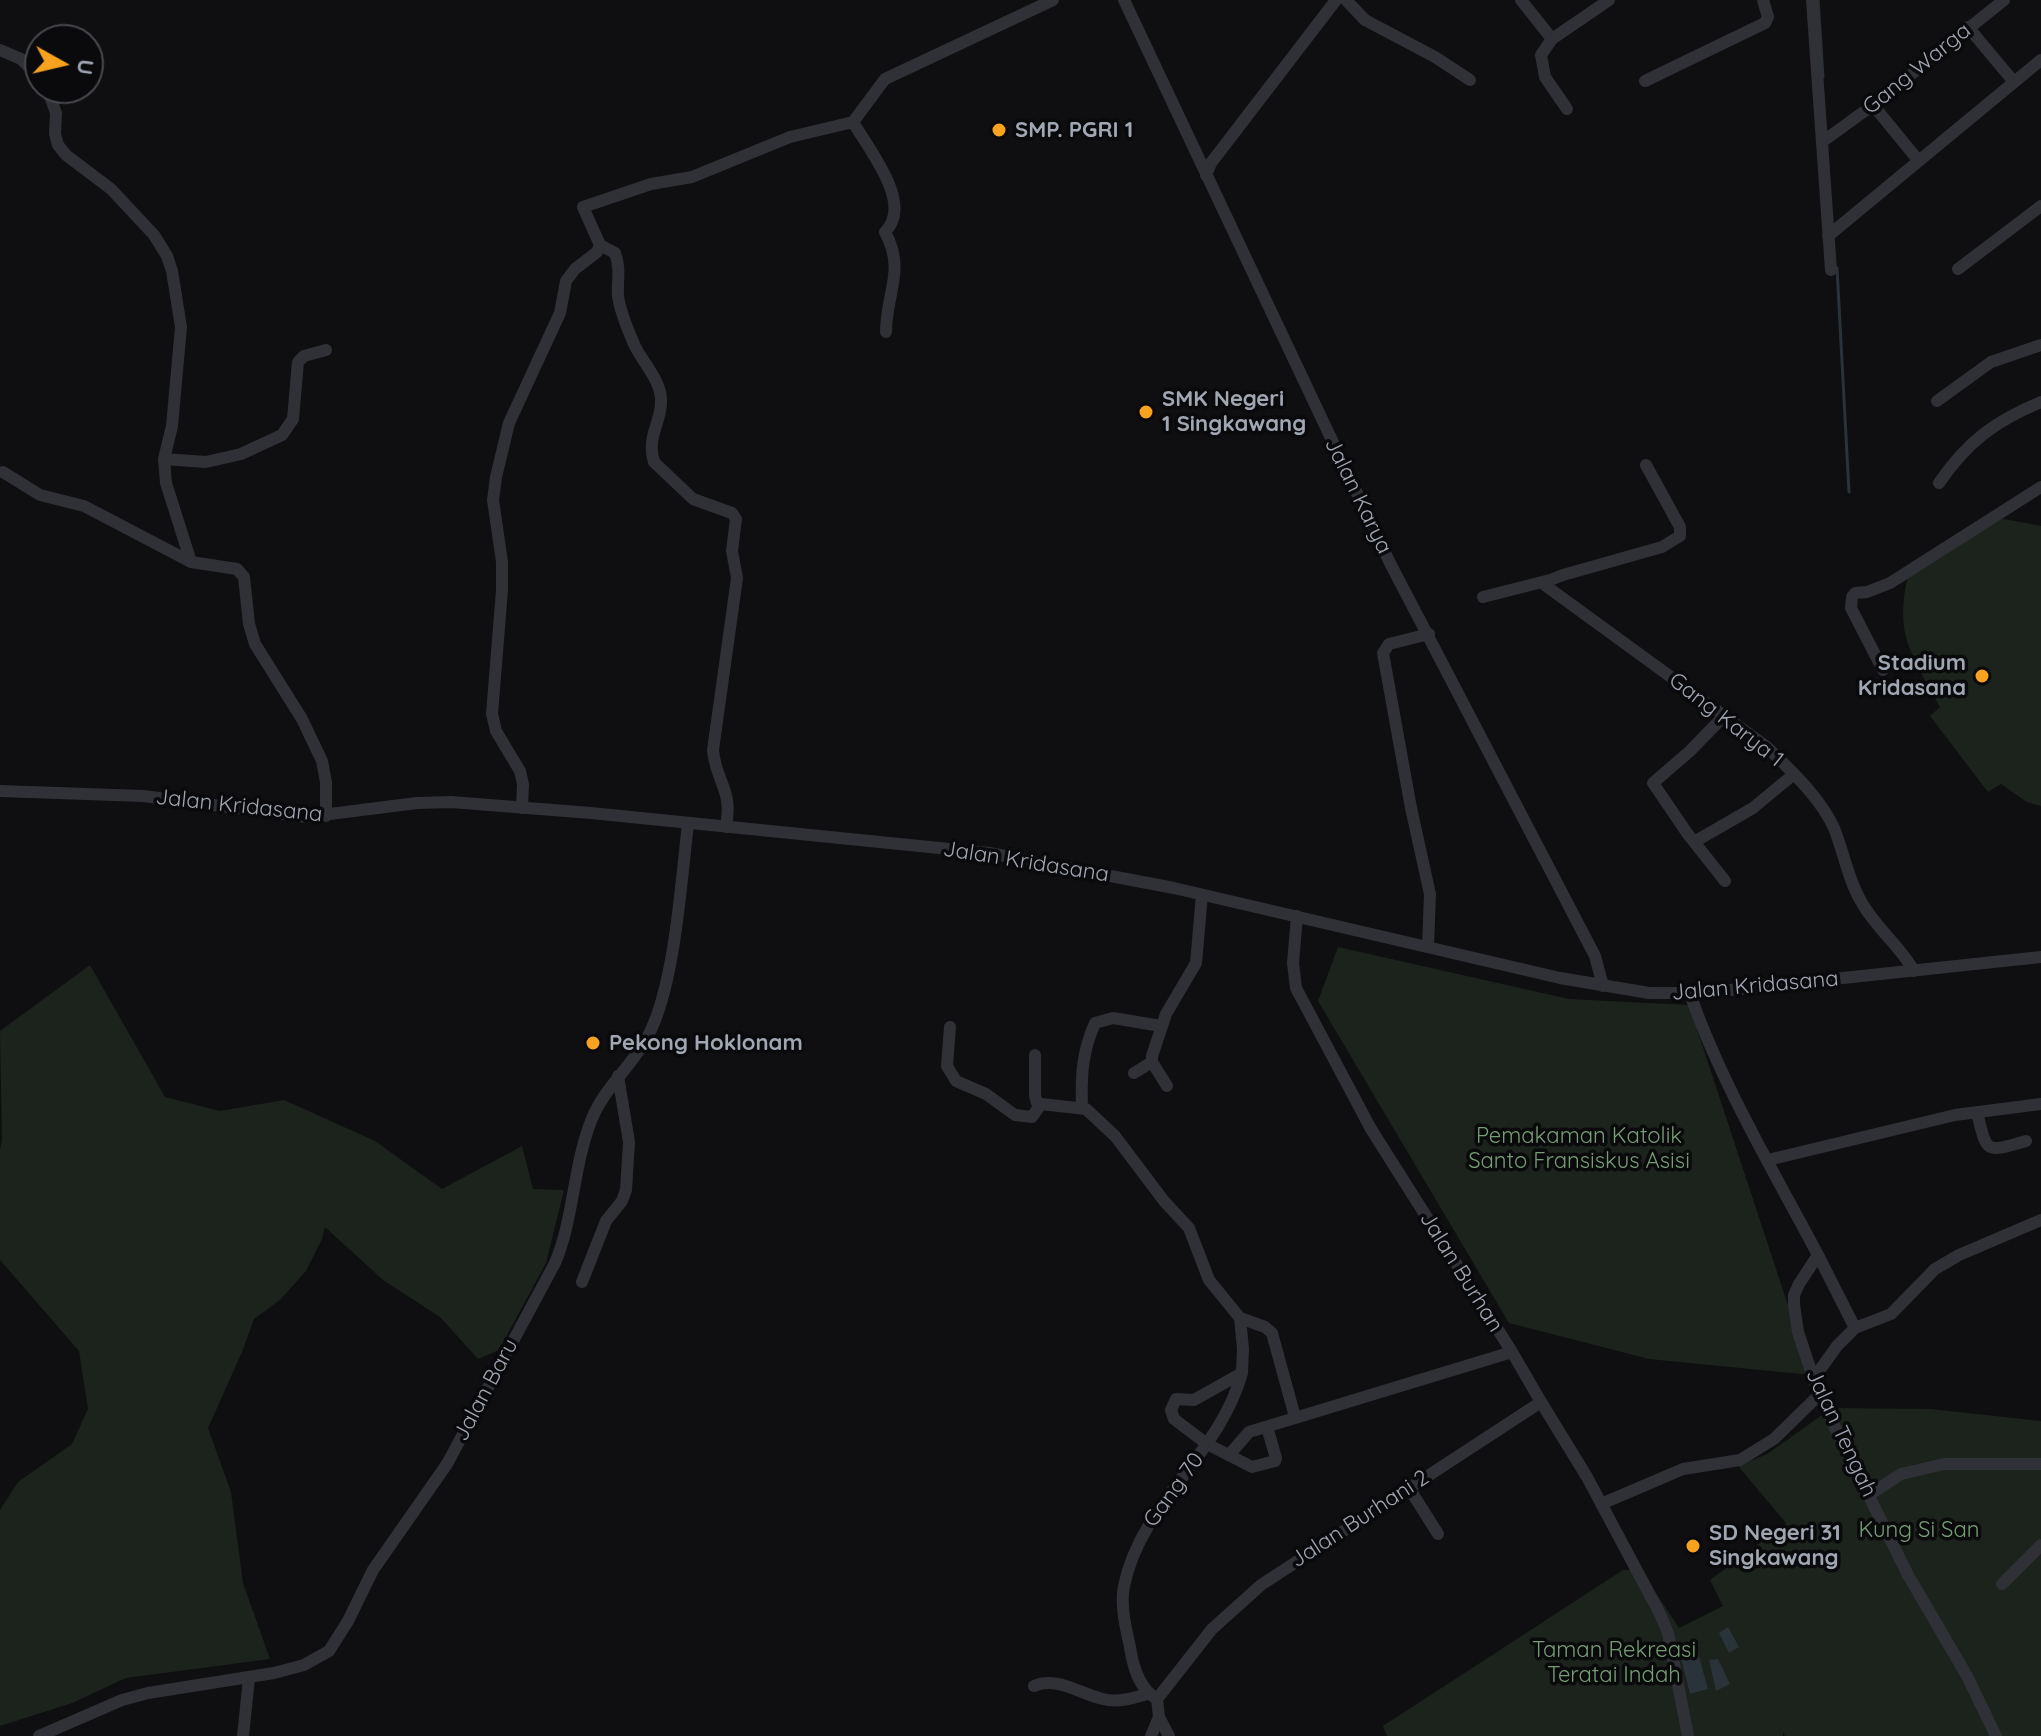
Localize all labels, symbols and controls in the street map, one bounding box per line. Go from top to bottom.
street label: Gang Warga [1858,18,1976,120]
north arrow [24,24,104,104]
text: U [71,57,101,77]
place label: SMP. PGRI 1 [1015,117,1133,143]
marker: SMP. PGRI 1 [990,121,1008,139]
place label: SMK Negeri 1 Singkawang [1162,386,1306,438]
marker: SMK Negeri 1 Singkawang [1137,403,1155,421]
street label: Jalan Karya [1319,434,1397,558]
place label: Stadium Kridasana [1858,650,1966,702]
street label: Gang Karya 1 [1663,667,1789,773]
marker: Stadium Kridasana [1973,667,1991,685]
street label: Jalan Kridasana [154,784,324,828]
street label: Jalan Kridasana [941,836,1111,888]
street label: Jalan Kridasana [1670,966,1840,1006]
place label: Pekong Hoklonam [609,1030,803,1056]
marker: Pekong Hoklonam [584,1034,602,1052]
park label: Pemakaman Katolik Santo Fransiskus Asisi [1468,1123,1690,1174]
street label: Jalan Burhan [1414,1207,1508,1337]
street label: Jalan Baru [448,1335,524,1445]
street label: Jalan Tengah [1800,1365,1882,1501]
street label: Gang 70 [1138,1448,1210,1532]
street label: Jalan Burhani 2 [1286,1464,1434,1574]
park label: Kung Si San [1858,1517,1980,1543]
place label: SD Negeri 31 Singkawang [1709,1520,1841,1572]
marker: SD Negeri 31 Singkawang [1684,1537,1702,1555]
park label: Taman Rekreasi Teratai Indah [1532,1637,1696,1688]

